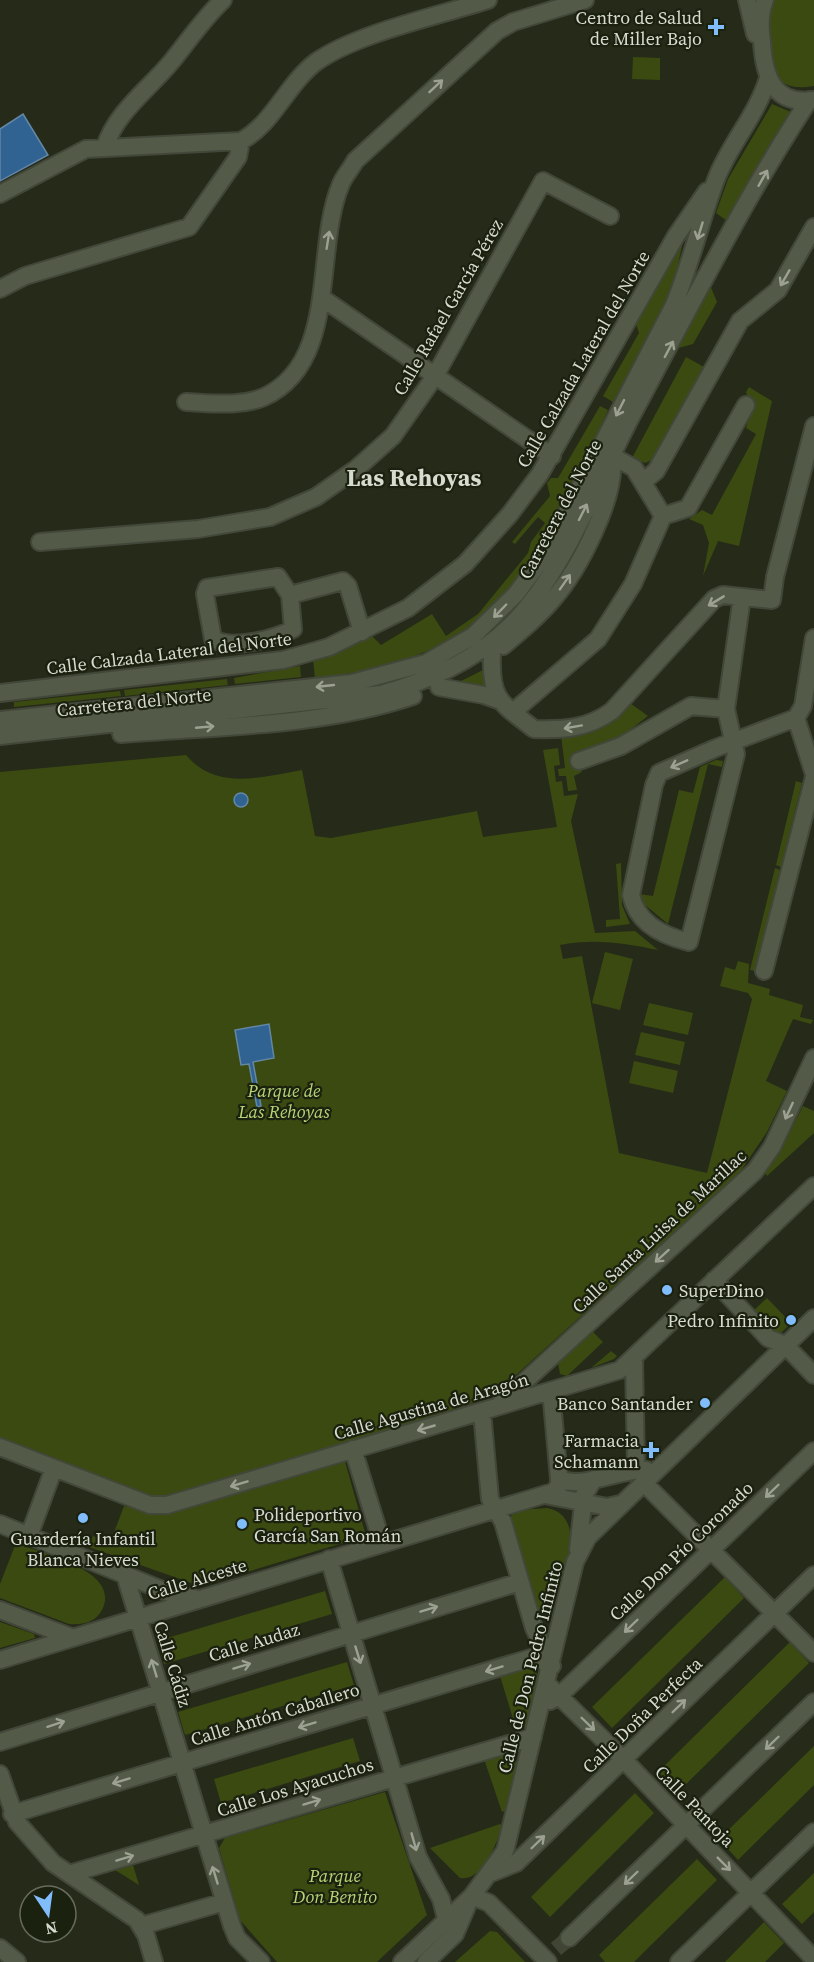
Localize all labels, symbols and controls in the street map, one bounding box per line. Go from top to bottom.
place label: Centro de Salud de Miller Bajo [576,5,702,51]
marker: Centro de Salud de Miller Bajo [707,18,725,36]
one-way arrow [429,79,444,93]
one-way arrow [757,170,769,187]
street label: Calle Rafael García Pérez [387,214,509,400]
one-way arrow [694,221,705,240]
one-way arrow [323,231,334,250]
street label: Calle Calzada Lateral del Norte [510,246,656,472]
one-way arrow [779,269,791,286]
one-way arrow [664,340,675,358]
one-way arrow [614,399,625,417]
street label: Carretera del Norte [513,435,607,583]
district label: Las Rehoyas [347,461,481,494]
one-way arrow [578,503,590,521]
one-way arrow [559,573,572,590]
one-way arrow [707,594,724,607]
one-way arrow [493,604,508,619]
street label: Calle Calzada Lateral del Norte [45,626,293,680]
street label: Carretera del Norte [56,681,212,723]
one-way arrow [315,681,335,692]
one-way arrow [194,721,214,732]
one-way arrow [564,722,584,733]
one-way arrow [671,759,689,770]
park label: Parque de Las Rehoyas [237,1078,330,1124]
one-way arrow [782,1101,794,1119]
street label: Calle Santa Luisa de Marillac [566,1143,752,1319]
one-way arrow [655,1249,670,1263]
place label: SuperDino [679,1278,764,1303]
marker: SuperDino [660,1283,674,1297]
place label: Pedro Infinito [667,1308,779,1333]
marker: Pedro Infinito [784,1313,798,1327]
street label: Calle Agustina de Aragón [331,1366,531,1446]
place label: Banco Santander [557,1391,693,1416]
marker: Banco Santander [698,1396,712,1410]
one-way arrow [416,1423,435,1434]
place label: Farmacia Schamann [554,1428,640,1474]
marker: Farmacia Schamann [644,1443,658,1457]
street label: Calle Don Pío Coronado [604,1475,759,1626]
one-way arrow [230,1479,249,1490]
one-way arrow [764,1484,779,1499]
place label: Polideportivo García San Román [254,1502,401,1548]
marker: Guardería Infantil Blanca Nieves [76,1511,90,1525]
marker: Polideportivo García San Román [235,1517,249,1531]
place label: Guardería Infantil Blanca Nieves [10,1526,156,1572]
street label: Calle Alceste [144,1552,250,1606]
street label: Calle de Don Pedro Infinito [492,1558,568,1776]
one-way arrow [419,1603,438,1614]
street label: Calle Audaz [205,1616,303,1668]
street label: Calle Cádiz [148,1618,198,1710]
one-way arrow [624,1619,639,1634]
one-way arrow [353,1645,364,1664]
street label: Calle Doña Perfecta [577,1651,708,1779]
one-way arrow [148,1659,159,1678]
one-way arrow [232,1660,251,1671]
one-way arrow [485,1664,504,1675]
street label: Calle Antón Caballero [187,1676,363,1752]
one-way arrow [671,1699,686,1714]
one-way arrow [580,1717,595,1731]
one-way arrow [46,1718,65,1729]
one-way arrow [298,1720,317,1731]
one-way arrow [764,1736,779,1750]
street label: Calle Los Ayacuchos [214,1751,377,1823]
street label: Calle Pantoja [650,1760,741,1853]
one-way arrow [112,1776,131,1787]
one-way arrow [302,1796,321,1807]
one-way arrow [408,1832,420,1851]
one-way arrow [531,1835,546,1849]
one-way arrow [115,1852,134,1863]
one-way arrow [716,1856,731,1871]
park label: Parque Don Benito [292,1863,377,1909]
one-way arrow [209,1866,220,1885]
one-way arrow [624,1871,639,1885]
north arrow [18,1884,78,1944]
text: N [43,1917,60,1941]

